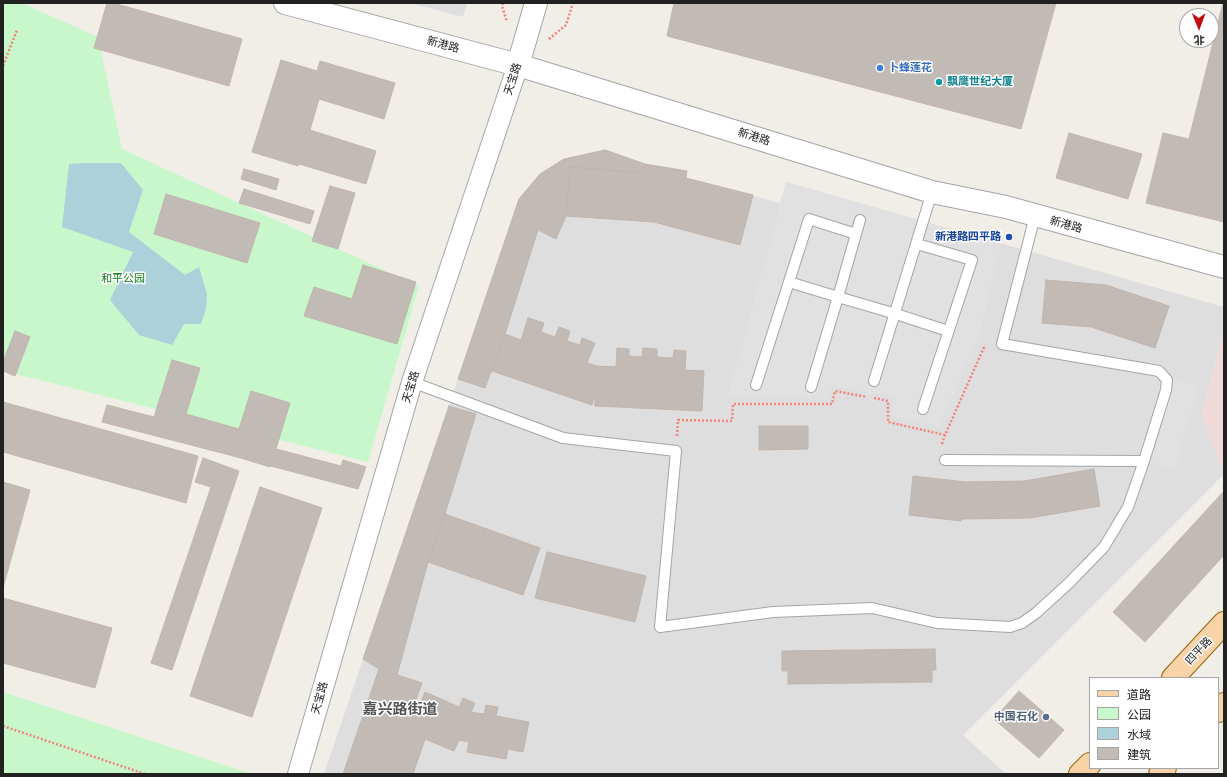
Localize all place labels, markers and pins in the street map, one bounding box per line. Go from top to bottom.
place label: 卜蜂莲花 [888,61,932,75]
marker: 卜蜂莲花 [875,63,885,73]
place label: 飘鹰世纪大厦 [947,75,1013,89]
marker: 飘鹰世纪大厦 [934,77,944,87]
place label: 新港路四平路 [935,230,1001,244]
marker: 新港路四平路 [1004,232,1014,242]
place label: 中国石化 [994,710,1038,724]
marker: 中国石化 [1041,712,1051,722]

